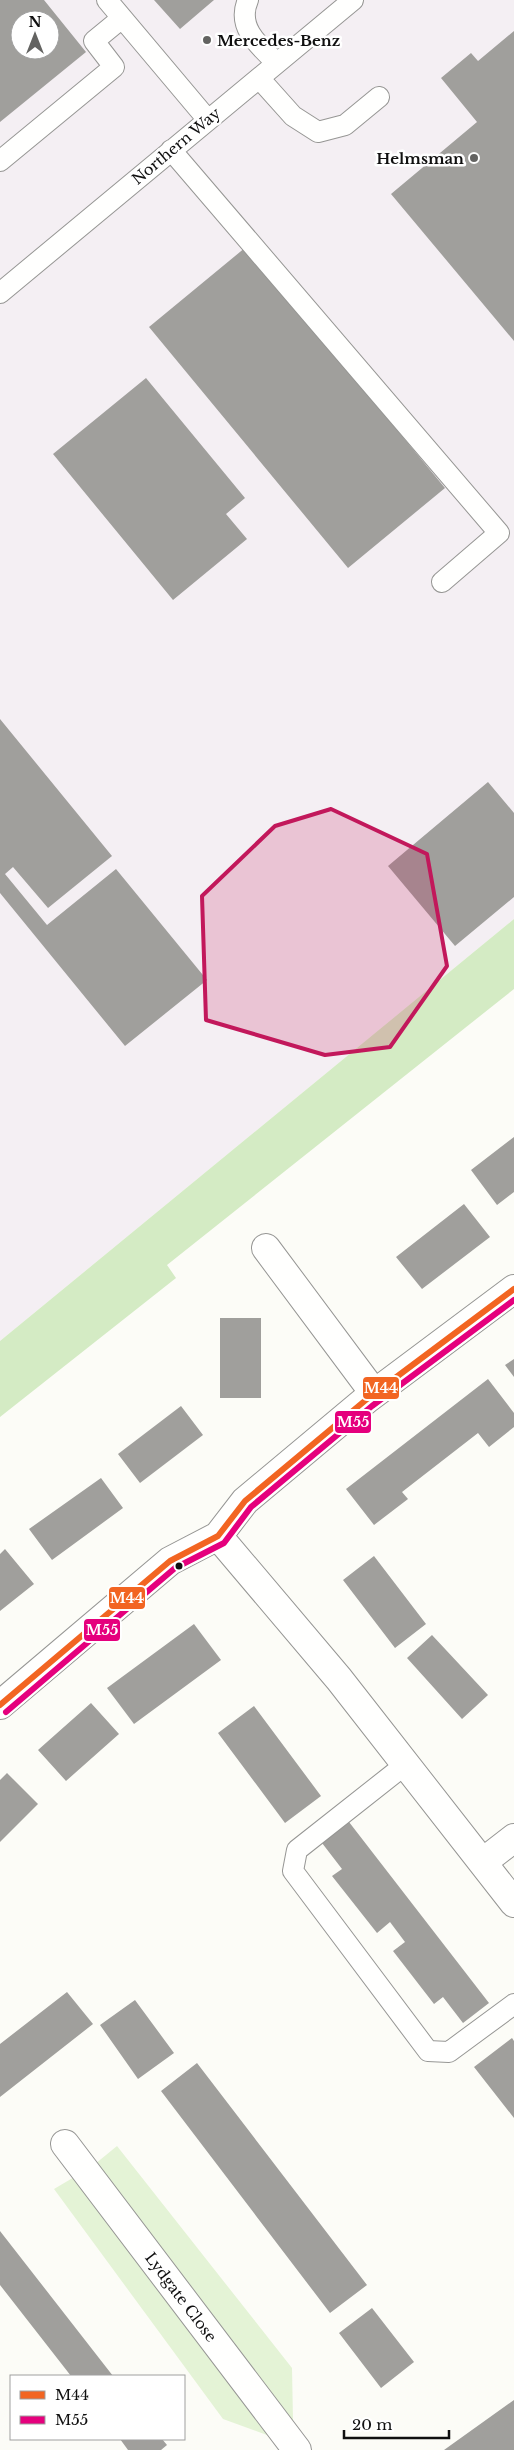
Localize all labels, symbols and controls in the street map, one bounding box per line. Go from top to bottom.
north arrow [10,10,60,60]
text: N [28,13,42,31]
place label: Mercedes-Benz [217,31,340,50]
marker: Mercedes-Benz [201,34,213,46]
street label: Northern Way [128,103,224,189]
place label: Helmsman [376,149,464,168]
marker: Helmsman [468,152,480,164]
line badge: M44 [362,1376,400,1400]
text: M44 [364,1379,398,1397]
line badge: M55 [334,1410,372,1434]
text: M55 [337,1413,369,1431]
unlabelled marker [174,1561,184,1571]
line badge: M44 [108,1586,146,1610]
text: M44 [110,1589,144,1607]
line badge: M55 [83,1618,121,1642]
text: M55 [86,1621,118,1639]
street label: Lydgate Close [141,2248,221,2346]
legend [10,2375,185,2440]
text: M44 [55,2385,89,2404]
scale bar [344,2408,449,2440]
text: M55 [55,2410,88,2429]
text: 20 m [352,2415,392,2434]

